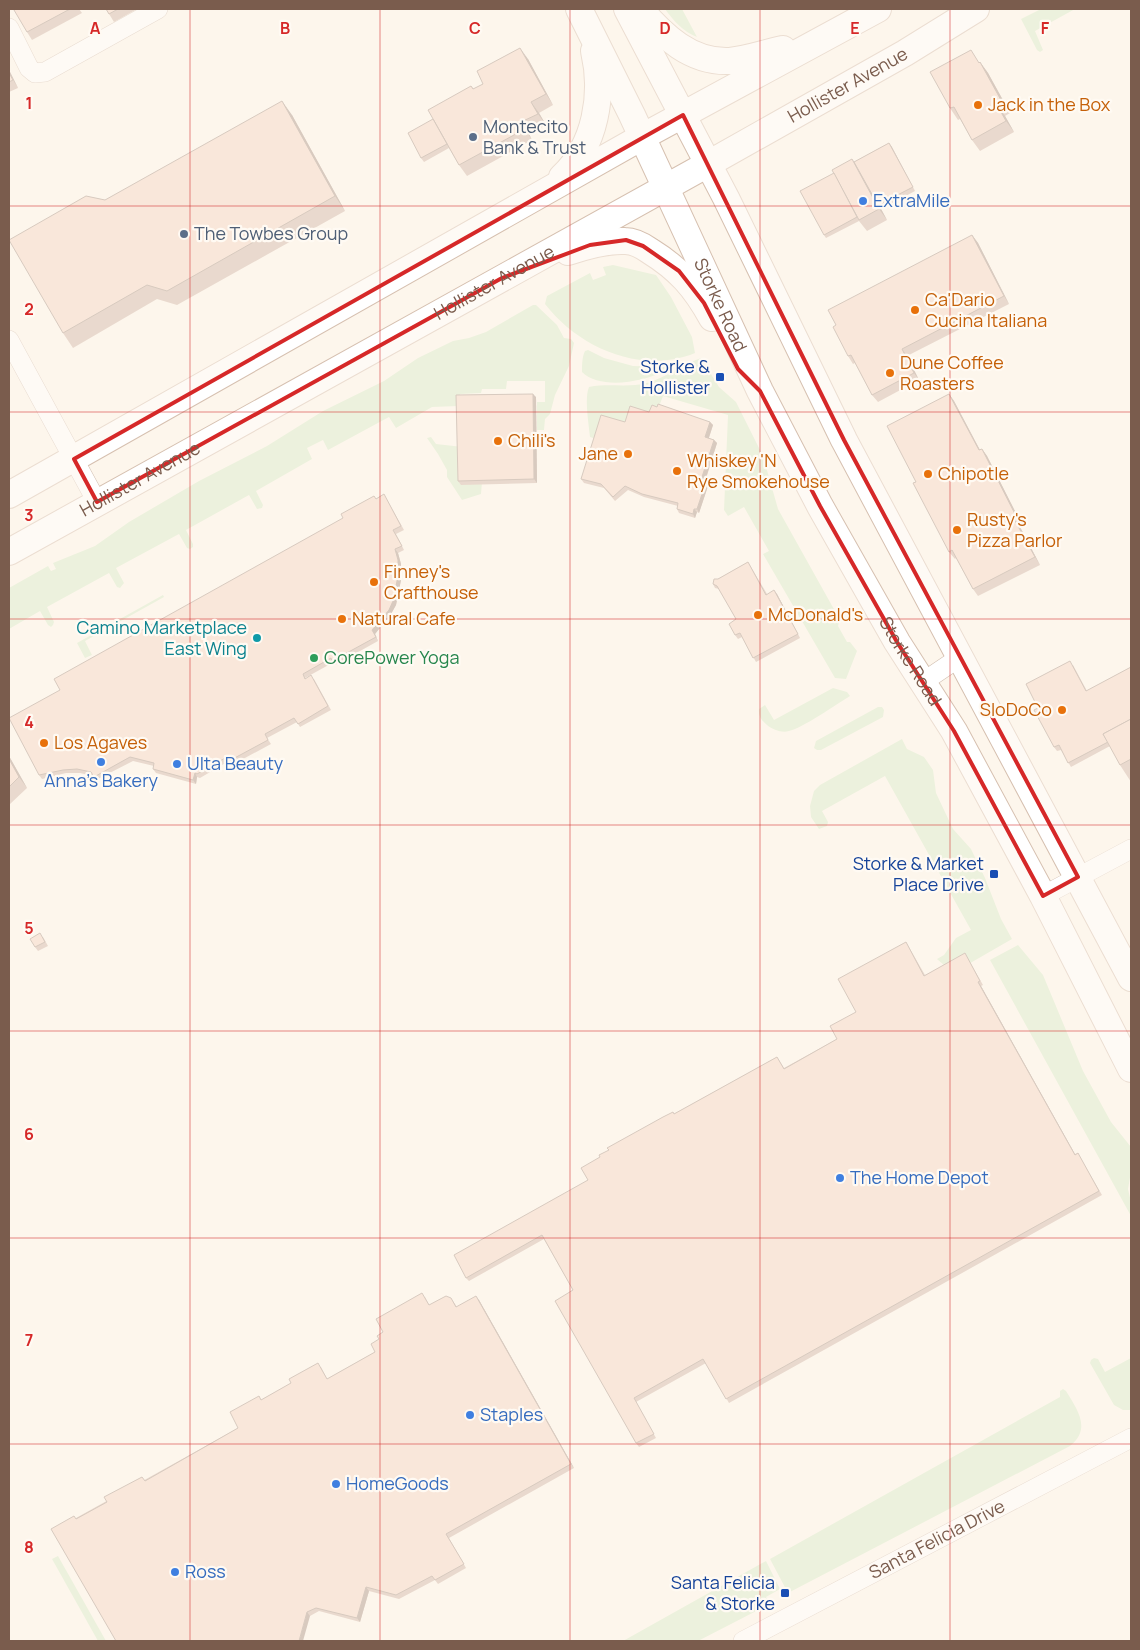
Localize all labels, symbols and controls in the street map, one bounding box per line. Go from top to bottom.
text: A [90,17,101,39]
text: B [280,17,290,39]
text: C [469,17,481,39]
text: D [659,17,671,39]
text: E [850,17,860,39]
text: F [1041,17,1050,39]
street label: Hollister Avenue [783,41,912,128]
text: 1 [25,92,33,114]
place label: Jack in the Box [988,92,1111,116]
marker: Jack in the Box [972,99,984,111]
place label: Montecito Bank & Trust [483,114,586,159]
marker: Montecito Bank & Trust [467,131,479,143]
place label: ExtraMile [873,188,950,212]
marker: ExtraMile [857,195,869,207]
place label: The Towbes Group [194,221,348,245]
marker: The Towbes Group [178,228,190,240]
street label: Hollister Avenue [429,239,558,325]
street label: Storke Road [689,254,753,355]
place label: Ca'Dario Cucina Italiana [925,287,1047,332]
text: 2 [24,298,34,320]
marker: Ca'Dario Cucina Italiana [909,304,921,316]
place label: Dune Coffee Roasters [900,350,1004,395]
place label: Storke & Hollister [640,354,711,399]
marker: Dune Coffee Roasters [884,367,896,379]
marker: Storke & Hollister [714,371,726,383]
place label: Chili's [508,428,556,452]
street label: Hollister Avenue [75,435,204,521]
marker: Chili's [492,435,504,447]
place label: Jane [579,441,618,465]
marker: Jane [622,448,634,460]
place label: Whiskey 'N Rye Smokehouse [687,448,830,493]
place label: Chipotle [938,461,1009,485]
marker: Whiskey 'N Rye Smokehouse [671,465,683,477]
marker: Chipotle [922,468,934,480]
text: 3 [24,504,34,526]
place label: Rusty's Pizza Parlor [967,507,1063,552]
marker: Rusty's Pizza Parlor [951,524,963,536]
place label: Finney's Crafthouse [384,559,479,604]
marker: Finney's Crafthouse [368,576,380,588]
place label: McDonald's [768,602,863,626]
place label: Natural Cafe [352,606,456,630]
marker: McDonald's [752,609,764,621]
street label: Storke Road [874,612,948,710]
marker: Natural Cafe [336,613,348,625]
place label: Camino Marketplace East Wing [77,615,247,660]
marker: Camino Marketplace East Wing [251,632,263,644]
place label: CorePower Yoga [324,645,459,669]
marker: CorePower Yoga [308,652,320,664]
place label: SloDoCo [980,697,1052,721]
marker: SloDoCo [1056,704,1068,716]
text: 4 [24,711,34,733]
place label: Los Agaves [54,730,147,754]
marker: Los Agaves [38,737,50,749]
place label: Ulta Beauty [187,751,284,775]
marker: Anna's Bakery [95,756,107,768]
marker: Ulta Beauty [171,758,183,770]
place label: Anna's Bakery [44,768,159,792]
place label: Storke & Market Place Drive [853,851,984,896]
marker: Storke & Market Place Drive [988,868,1000,880]
text: 5 [24,917,34,939]
text: 6 [24,1123,34,1145]
place label: The Home Depot [850,1165,989,1189]
marker: The Home Depot [834,1172,846,1184]
text: 7 [25,1329,33,1351]
place label: Staples [480,1402,543,1426]
marker: Staples [464,1409,476,1421]
place label: HomeGoods [346,1471,449,1495]
marker: HomeGoods [330,1478,342,1490]
street label: Santa Felicia Drive [865,1493,1009,1584]
text: 8 [24,1536,34,1558]
place label: Ross [185,1559,226,1583]
marker: Ross [169,1566,181,1578]
place label: Santa Felicia & Storke [671,1570,775,1615]
marker: Santa Felicia & Storke [779,1587,791,1599]

